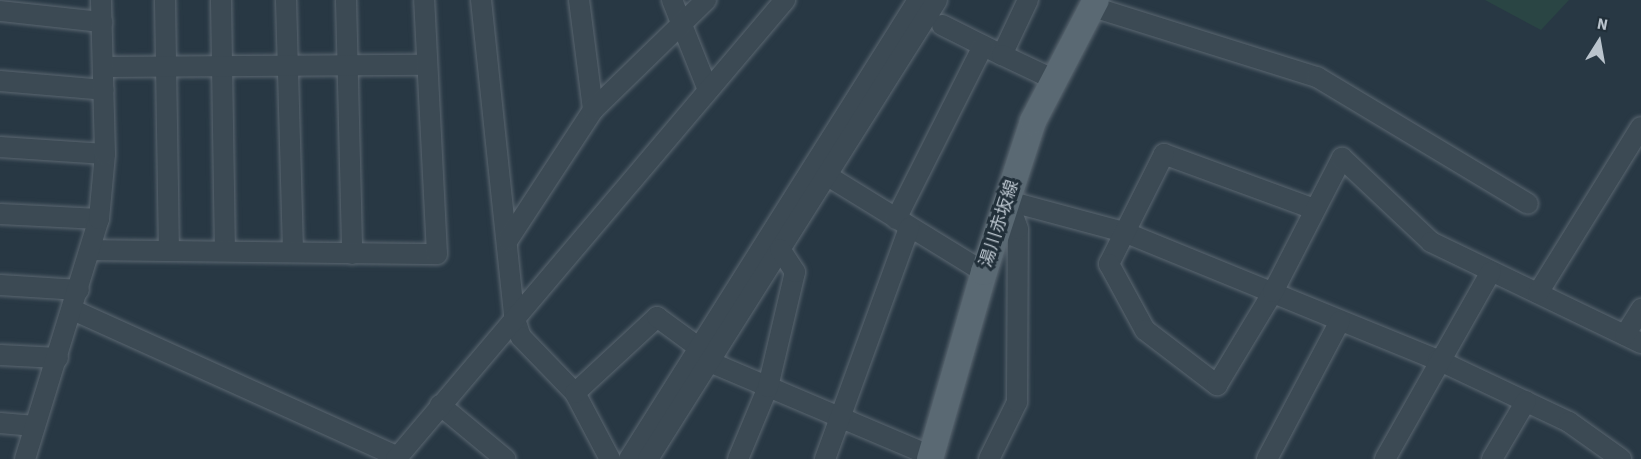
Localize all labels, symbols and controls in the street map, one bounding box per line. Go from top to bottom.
north arrow [1569,12,1629,72]
text: N [1595,13,1610,36]
street label: 湯川赤坂線 [976,178,1024,270]

